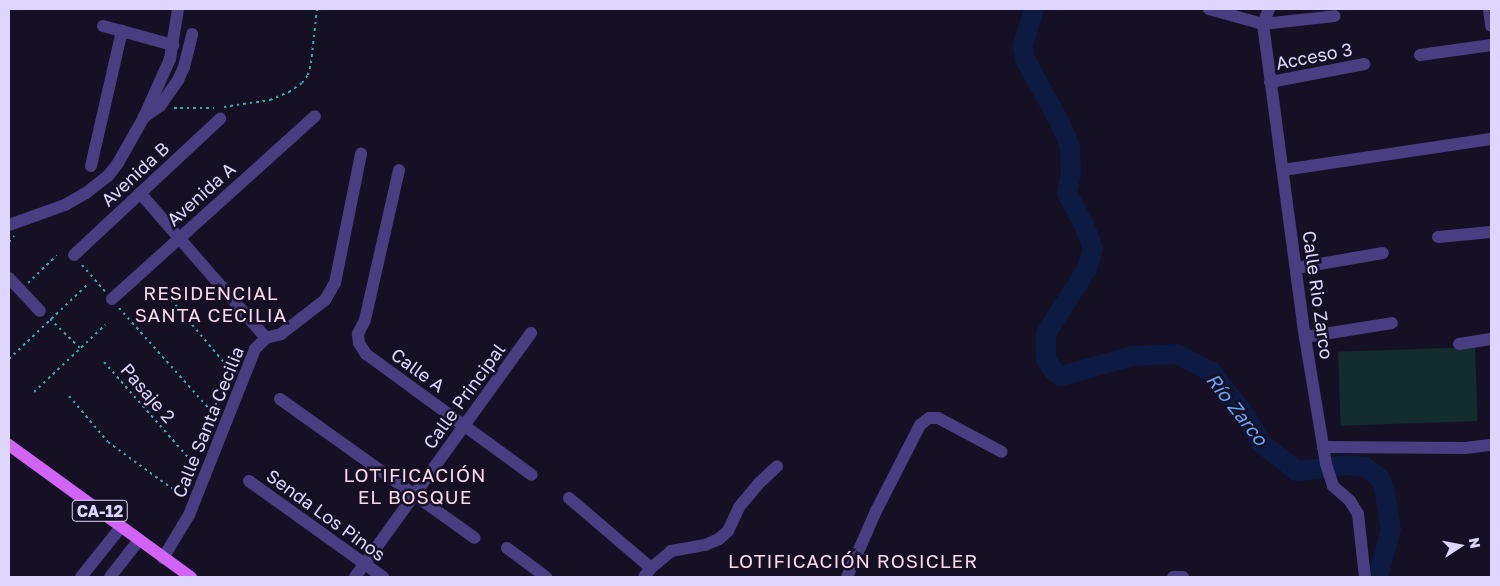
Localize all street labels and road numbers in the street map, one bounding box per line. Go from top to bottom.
street label: Acceso 3 [1274,38,1354,74]
street label: Avenida B [97,137,173,211]
street label: Avenida A [162,158,240,230]
street label: Calle Rio Zarco [1298,229,1338,361]
street label: Calle Principal [419,339,509,453]
street label: Calle Santa Cecilia [168,343,248,501]
street label: Calle A [387,343,449,397]
street label: Pasaje 2 [116,359,180,427]
street label: Senda Los Pinos [262,465,390,565]
road number: CA-12 [71,498,129,524]

